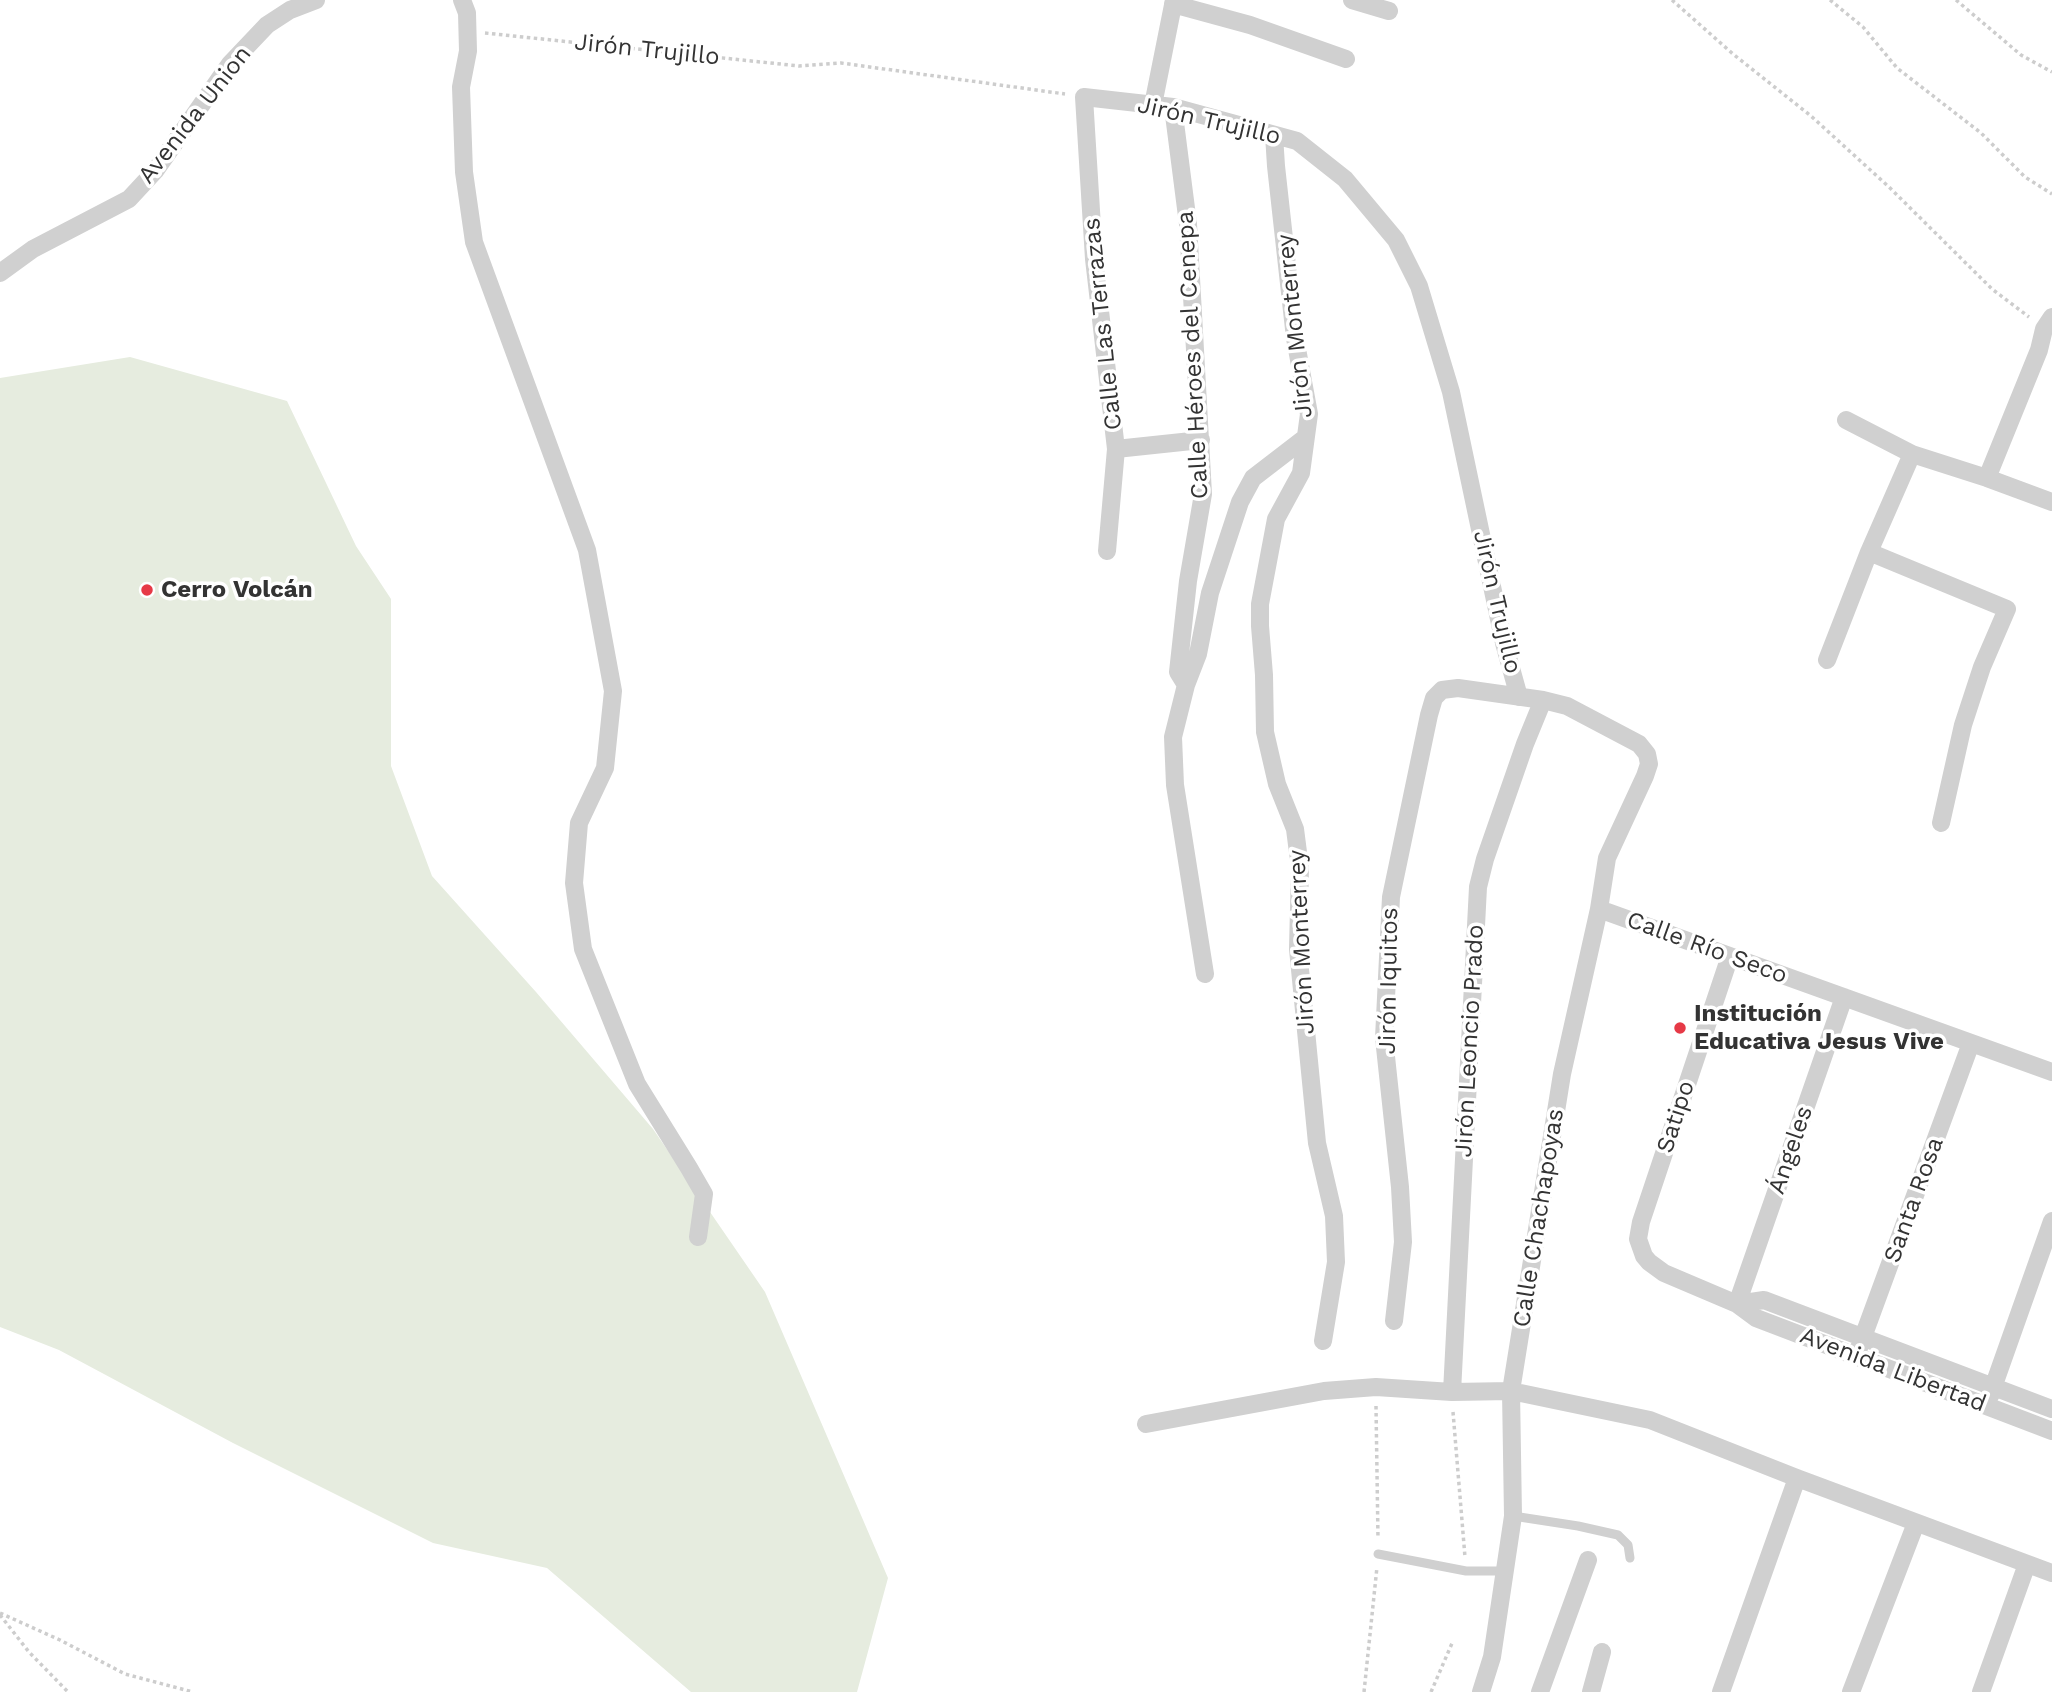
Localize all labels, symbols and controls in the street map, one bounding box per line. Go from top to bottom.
street label: Jirón Trujillo [573,28,721,72]
street label: Avenida Union [132,40,258,190]
street label: Jirón Trujillo [1135,91,1283,151]
street label: Calle Héroes del Cenepa [1171,210,1215,500]
street label: Calle Las Terrazas [1078,217,1128,431]
street label: Jirón Monterrey [1271,233,1319,419]
street label: Jirón Trujillo [1467,528,1527,676]
place label: Cerro Volcán [161,576,313,604]
marker: Cerro Volcán [139,582,155,598]
street label: Jirón Monterrey [1283,849,1321,1035]
street label: Calle Río Seco [1623,906,1791,990]
street label: Jirón Iquitos [1373,907,1405,1055]
street label: Jirón Leoncio Prado [1450,924,1490,1158]
place label: Institución Educativa Jesus Vive [1694,1000,1944,1056]
marker: Institución Educativa Jesus Vive [1672,1020,1688,1036]
street label: Satipo [1651,1077,1701,1157]
street label: Ángeles [1763,1102,1819,1198]
street label: Calle Chachapoyas [1507,1107,1571,1329]
street label: Santa Rosa [1878,1133,1950,1267]
street label: Avenida Libertad [1796,1321,1990,1419]

